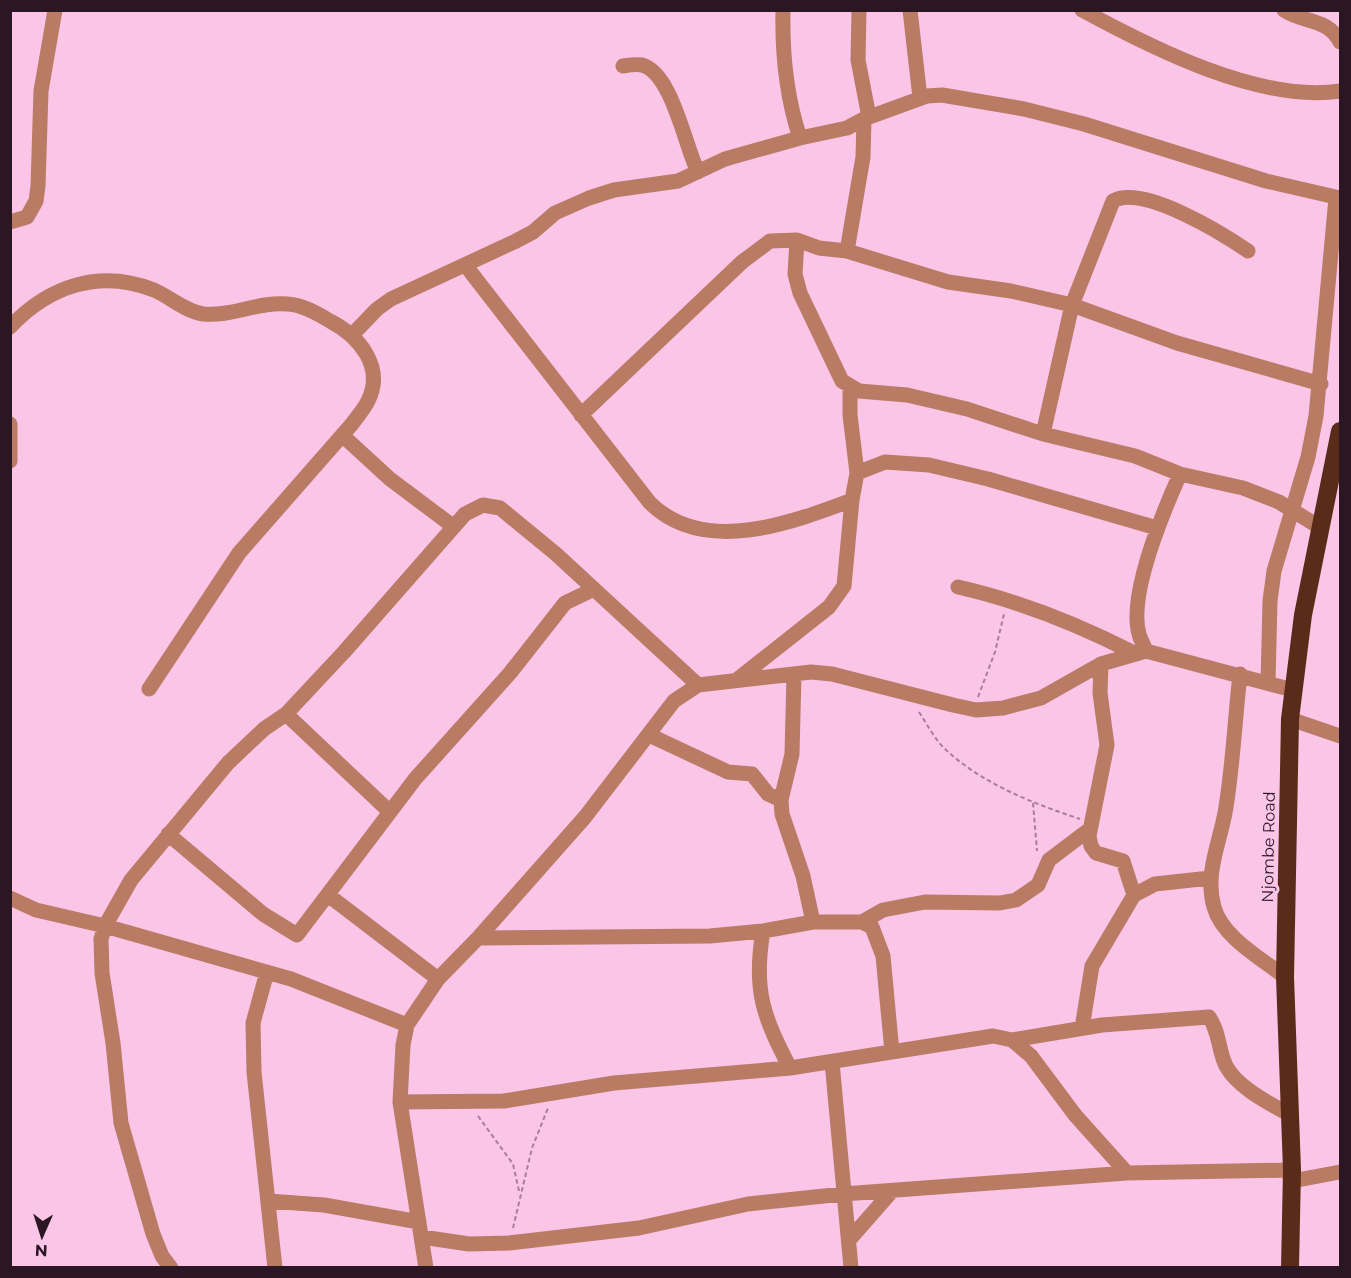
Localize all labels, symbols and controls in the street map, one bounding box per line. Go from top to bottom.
street label: Njombe Road [1258,791,1279,903]
north arrow [12,1206,72,1266]
text: N [34,1241,48,1260]

